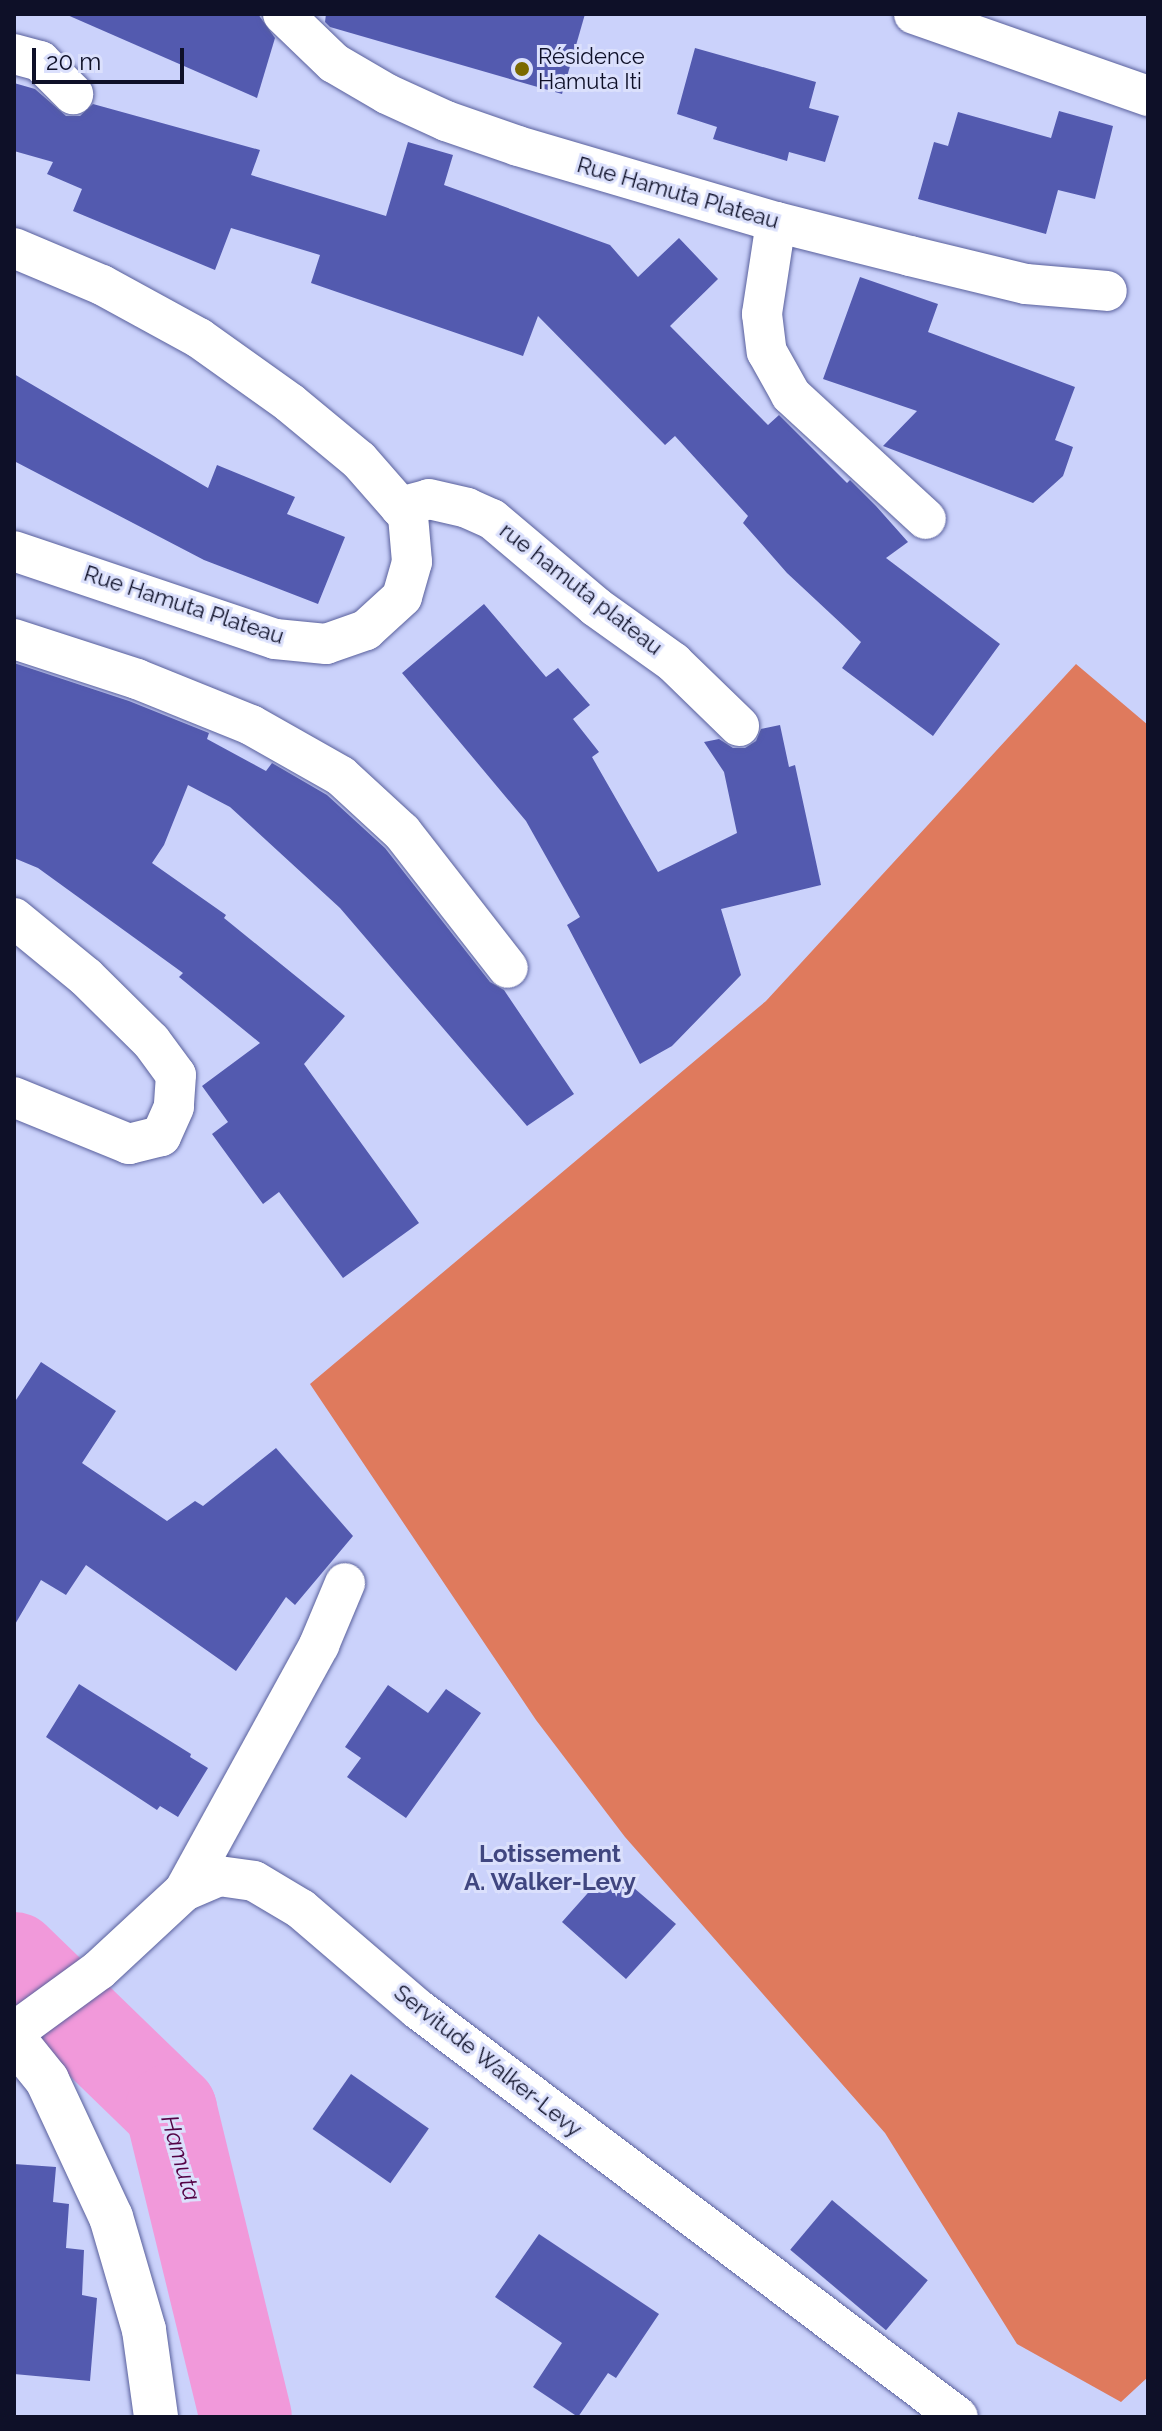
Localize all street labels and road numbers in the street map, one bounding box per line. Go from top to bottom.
street label: Rue Hamuta Plateau [574,152,782,234]
street label: rue hamuta plateau [494,517,668,661]
street label: Rue Hamuta Plateau [81,560,287,650]
street label: Servitude Walker-Levy [388,1979,588,2143]

